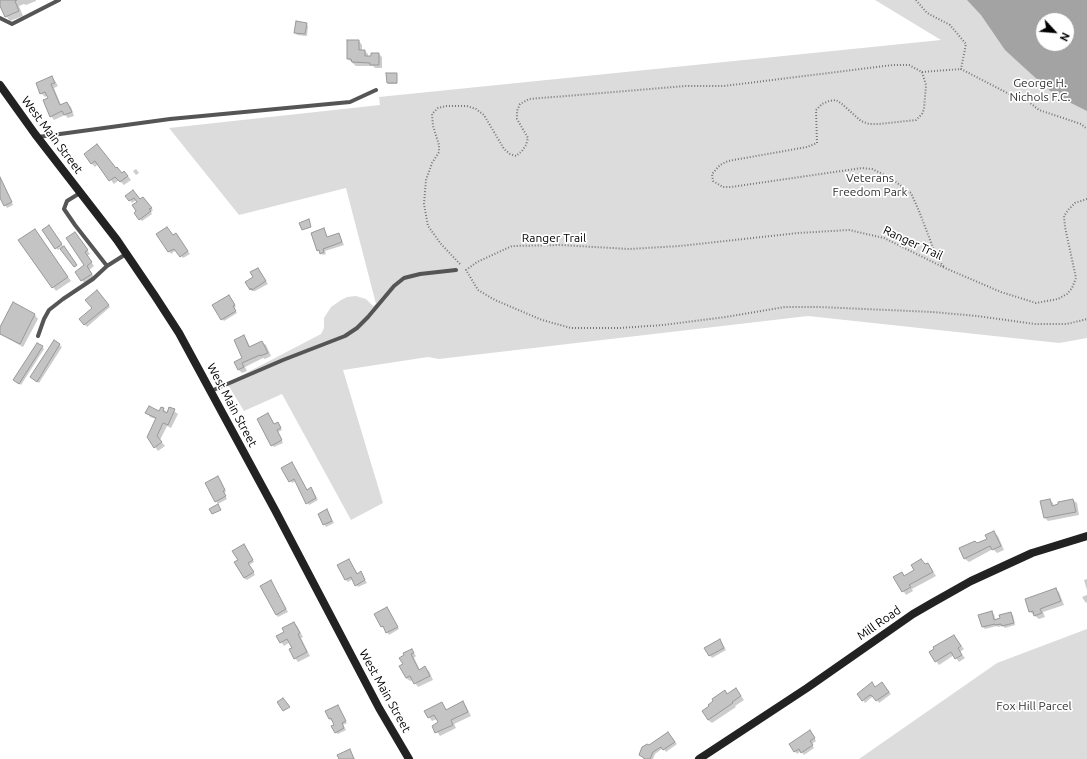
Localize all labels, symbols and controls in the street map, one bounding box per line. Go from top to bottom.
north arrow [1035,12,1075,52]
text: N [1058,30,1072,43]
park label: George H. Nichols F.C. [1010,76,1070,104]
street label: West Main Street [18,94,86,176]
park label: Veterans Freedom Park [833,171,907,199]
street label: Ranger Trail [881,223,945,263]
street label: Ranger Trail [522,231,586,245]
street label: West Main Street [204,361,260,449]
street label: Mill Road [854,603,904,643]
street label: West Main Street [356,647,414,735]
park label: Fox Hill Parcel [996,699,1072,713]

